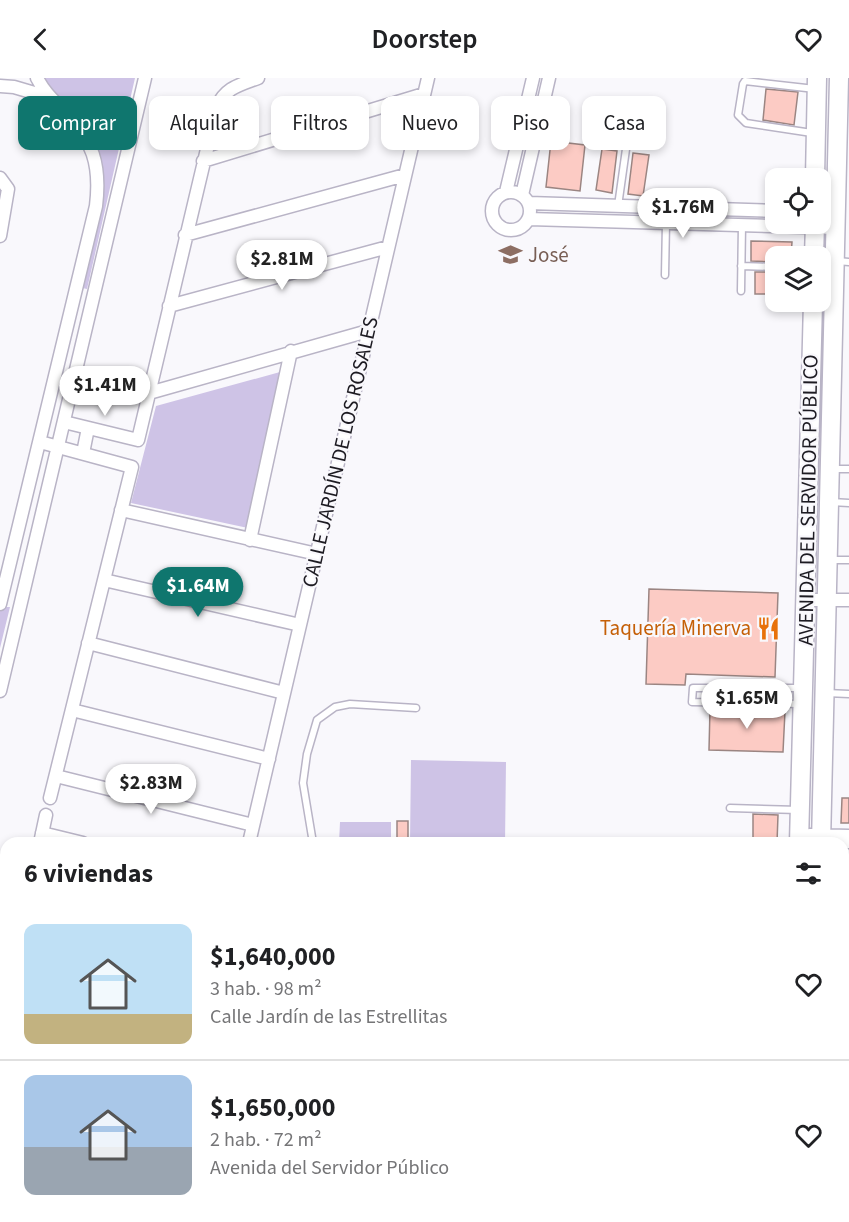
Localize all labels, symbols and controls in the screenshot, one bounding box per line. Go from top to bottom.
text: Doorstep [372,20,477,59]
icon: back [24,23,57,56]
icon: heart [792,23,825,56]
chip: Comprar [18,96,137,150]
chip: Alquilar [149,96,259,150]
chip: Filtros [271,96,369,150]
chip: Nuevo [381,96,479,150]
chip: Piso [491,96,570,150]
chip: Casa [582,96,666,150]
map controls [765,168,831,312]
button: locate [765,168,831,234]
pin: $1.76M [634,188,732,239]
text: $1.76M [651,193,715,221]
pin: $2.81M [233,240,331,291]
place label: José [528,240,569,270]
school or university icon: José [497,242,523,268]
text: $2.81M [250,245,314,273]
button: layers [765,246,831,312]
street label: CALLE JARDÍN DE LOS ROSALES [294,314,386,590]
street label: AVENIDA DEL SERVIDOR PÚBLICO [790,354,826,646]
pin: $1.41M [56,366,154,417]
text: $1.41M [73,371,137,399]
pin: $1.64M [149,567,247,618]
text: $1.64M [166,572,230,600]
place label: Taquería Minerva [600,613,751,643]
restaurant icon: Taquería Minerva [756,615,782,641]
pin: $1.65M [698,679,796,730]
text: $1.65M [715,684,779,712]
pin: $2.83M [102,764,200,815]
text: $2.83M [119,769,183,797]
text: 6 viviendas [24,855,153,892]
icon: filters [792,857,825,890]
text: $1,640,000 [210,938,335,975]
icon: home [72,948,144,1020]
icon: heart [792,968,825,1001]
text: 3 hab. · 98 m² [210,975,322,1003]
text: Calle Jardín de las Estrellitas [210,1003,447,1031]
text: $1,650,000 [210,1089,335,1126]
icon: home [72,1099,144,1171]
icon: heart [792,1119,825,1152]
text: 2 hab. · 72 m² [210,1126,322,1154]
text: Avenida del Servidor Público [210,1154,449,1182]

